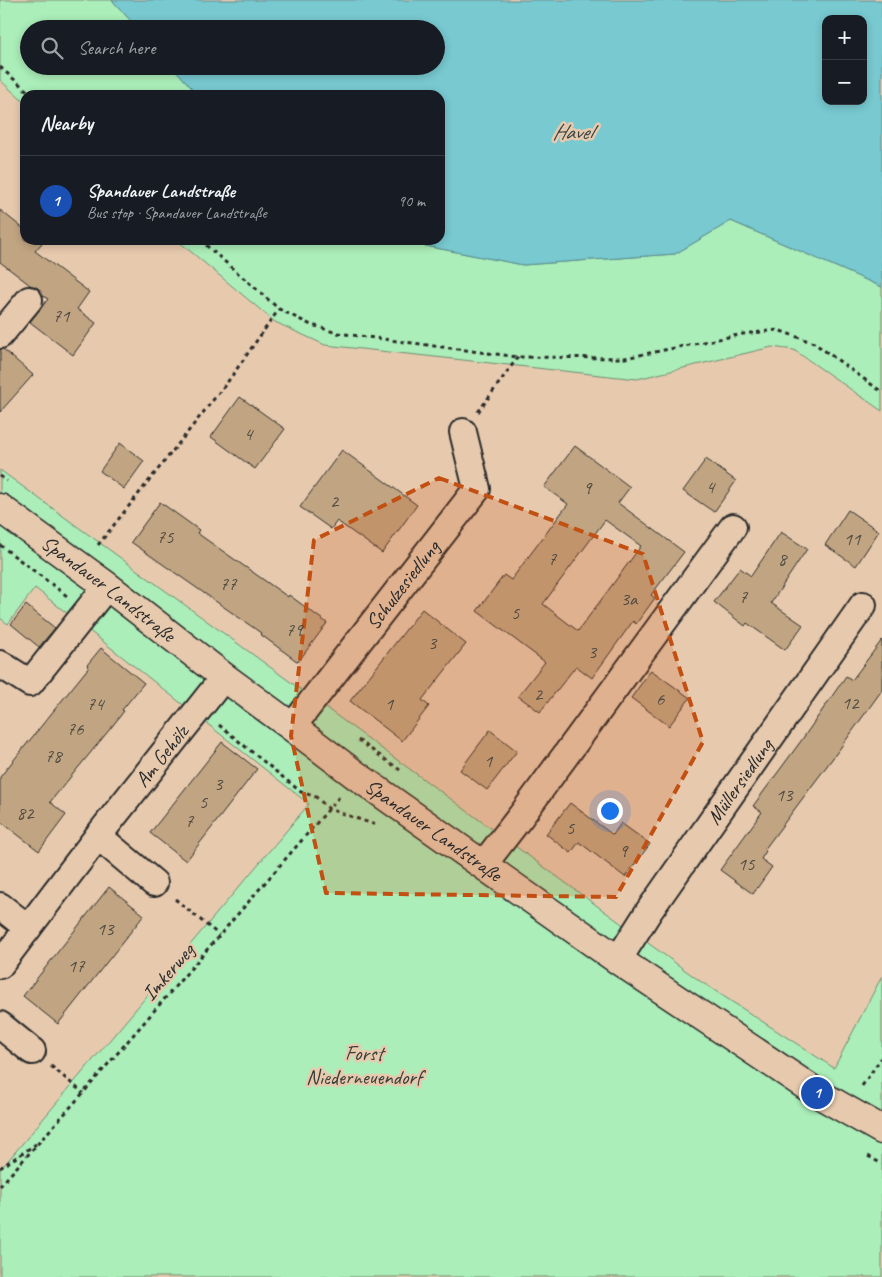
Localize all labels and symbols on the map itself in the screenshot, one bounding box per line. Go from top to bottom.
water label: Havel [552,118,599,146]
house number: 71 [52,304,71,328]
house number: 4 [244,422,255,446]
house number: 4 [706,475,717,499]
house number: 9 [583,476,593,500]
house number: 2 [330,489,340,513]
house number: 75 [156,525,175,549]
house number: 11 [843,527,862,551]
street label: Spandauer Landstraße [36,529,182,649]
street label: Schulzesiedlung [360,534,446,635]
house number: 7 [548,547,558,571]
house number: 8 [778,547,789,571]
house number: 77 [219,572,238,596]
house number: 7 [739,585,749,609]
house number: 3a [621,587,639,611]
house number: 5 [511,601,521,625]
house number: 79 [285,618,304,642]
house number: 3 [428,631,438,655]
house number: 3 [588,640,598,664]
house number: 2 [534,682,544,706]
house number: 6 [656,687,666,711]
house number: 12 [841,691,860,715]
house number: 74 [86,692,106,716]
house number: 1 [385,692,395,716]
house number: 76 [66,717,85,741]
street label: Am Gehölz [129,718,195,792]
street label: Müllersiedlung [701,732,779,829]
house number: 78 [44,744,64,768]
house number: 1 [484,749,494,773]
house number: 3 [214,772,224,796]
street label: Spandauer Landstraße [360,773,509,888]
house number: 13 [775,783,794,807]
house number: 5 [199,790,209,814]
your location [597,798,623,824]
house number: 82 [16,801,35,825]
house number: 7 [185,809,195,833]
house number: 5 [566,816,576,840]
house number: 9 [619,839,629,863]
house number: 15 [737,852,756,876]
house number: 13 [96,917,115,941]
street label: Imkerweg [136,937,201,1006]
house number: 17 [67,954,86,978]
park label: Forst Niederneuendorf [306,1040,427,1090]
pin: 1 [801,1074,833,1112]

